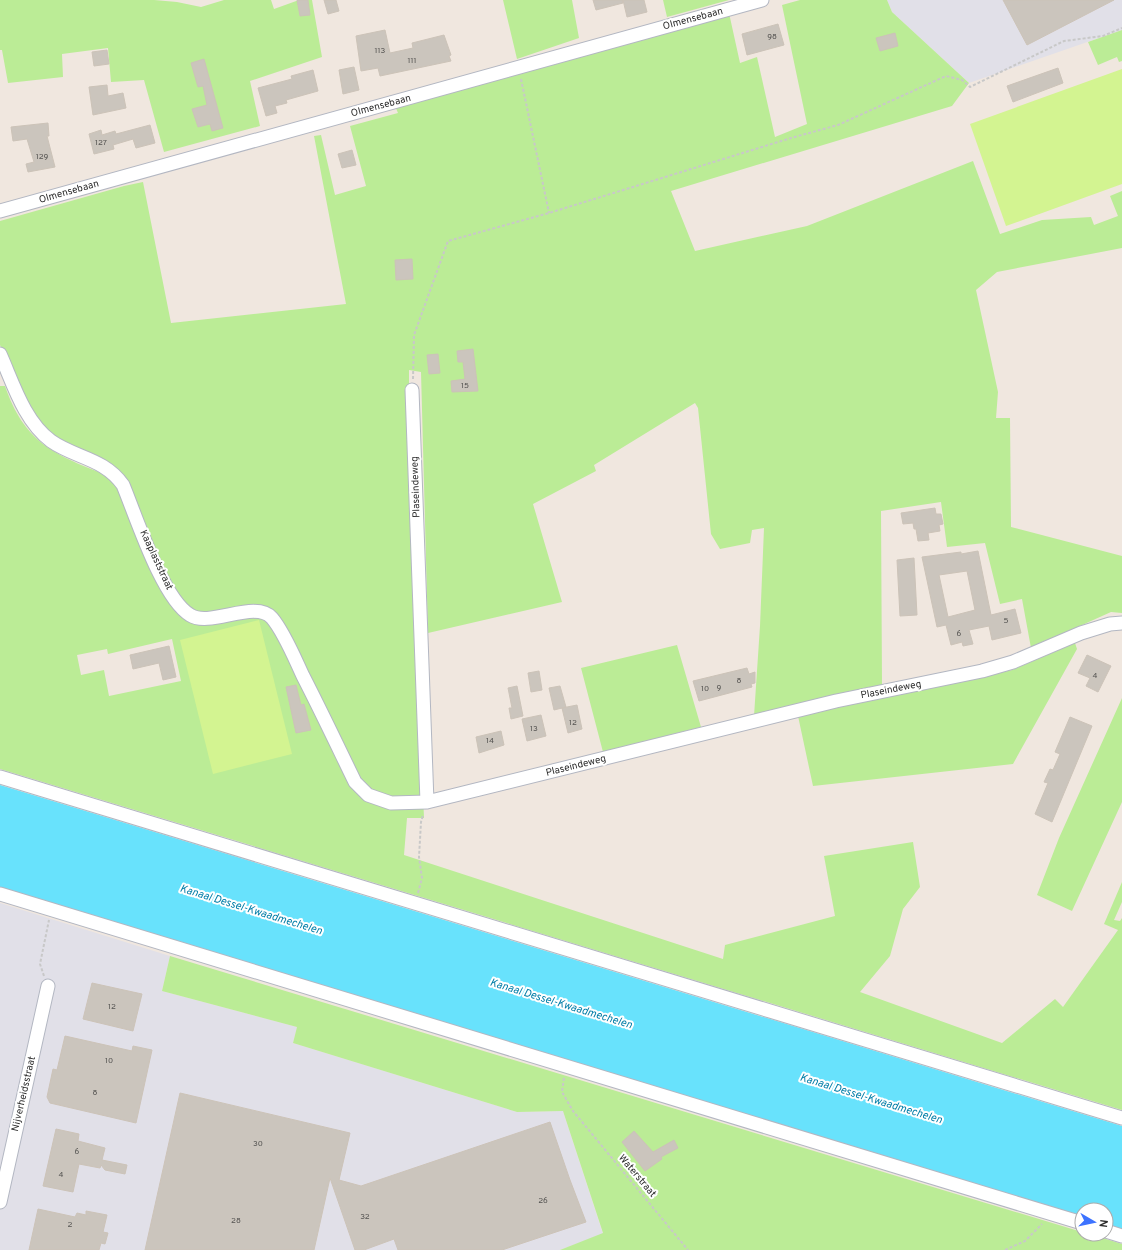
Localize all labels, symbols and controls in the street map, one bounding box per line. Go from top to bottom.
street label: Olmensebaan [662,5,724,33]
house number: 98 [767,32,777,42]
house number: 113 [375,46,386,56]
house number: 111 [408,56,416,66]
street label: Olmensebaan [350,92,412,120]
house number: 127 [95,138,107,148]
house number: 129 [36,152,49,162]
street label: Olmensebaan [38,177,100,207]
house number: 15 [461,381,469,391]
street label: Plaseindeweg [408,456,424,518]
street label: Kaaplaststraat [136,528,176,592]
house number: 5 [1004,616,1009,626]
house number: 6 [957,629,962,639]
house number: 4 [1093,671,1098,681]
house number: 8 [737,676,742,686]
street label: Plaseindeweg [860,678,922,702]
house number: 9 [717,683,722,693]
house number: 10 [701,684,709,694]
house number: 12 [569,718,577,728]
house number: 13 [530,724,538,734]
house number: 14 [486,736,494,746]
street label: Plaseindeweg [545,752,607,780]
water label: Kanaal Dessel-Kwaadmechelen [178,882,324,938]
water label: Kanaal Dessel-Kwaadmechelen [488,976,634,1032]
house number: 12 [108,1002,116,1012]
street label: Nijverheidsstraat [9,1055,39,1133]
house number: 10 [105,1056,113,1066]
water label: Kanaal Dessel-Kwaadmechelen [798,1071,944,1127]
house number: 8 [93,1088,98,1098]
house number: 30 [253,1139,263,1149]
house number: 6 [75,1147,80,1157]
street label: Waterstraat [615,1152,659,1200]
house number: 4 [59,1170,64,1180]
house number: 26 [538,1196,548,1206]
north arrow [1074,1202,1114,1242]
house number: 32 [360,1212,370,1222]
house number: 28 [231,1216,241,1226]
text: N [1095,1218,1110,1228]
house number: 2 [68,1220,73,1230]

